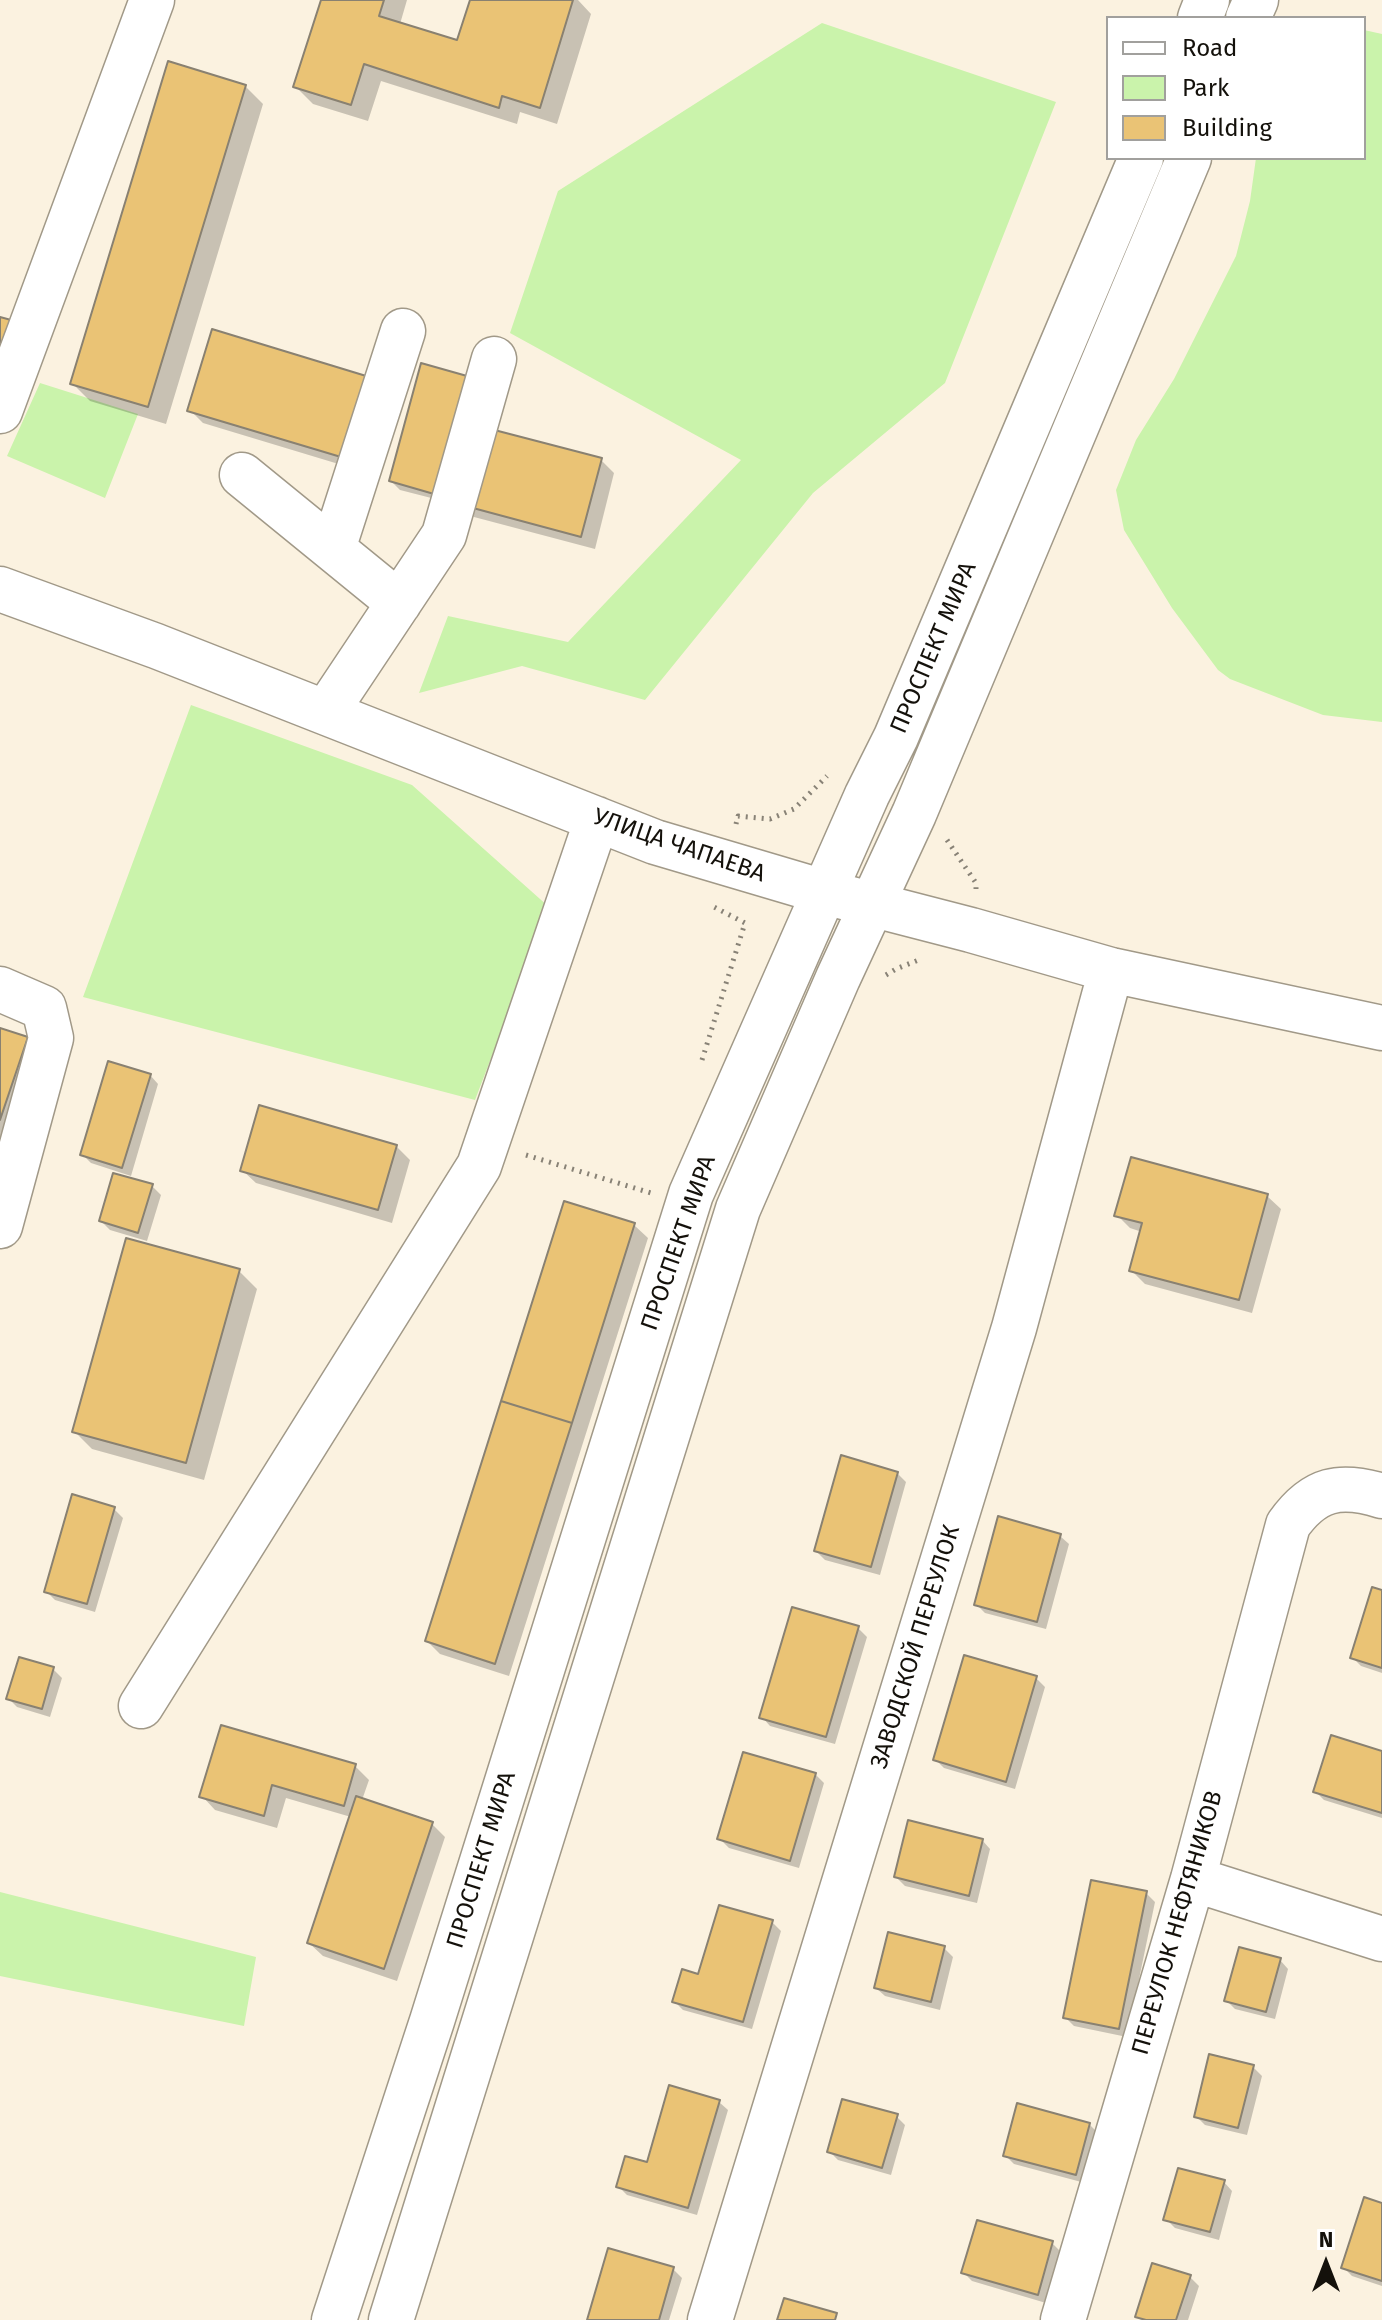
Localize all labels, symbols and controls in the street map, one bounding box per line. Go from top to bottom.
legend [1106,16,1366,160]
text: Road [1182,34,1237,62]
text: Park [1182,74,1229,102]
text: Building [1182,114,1272,142]
street label: ПРОСПЕКТ МИРА [885,558,983,738]
street label: УЛИЦА ЧАПАЕВА [589,803,769,889]
street label: ПРОСПЕКТ МИРА [636,1152,722,1334]
street label: ЗАВОДСКОЙ ПЕРЕУЛОК [865,1522,967,1772]
street label: ПРОСПЕКТ МИРА [441,1768,523,1952]
street label: ПЕРЕУЛОК НЕФТЯНИКОВ [1127,1788,1229,2058]
north arrow [1286,2224,1366,2304]
text: N [1319,2226,1333,2253]

